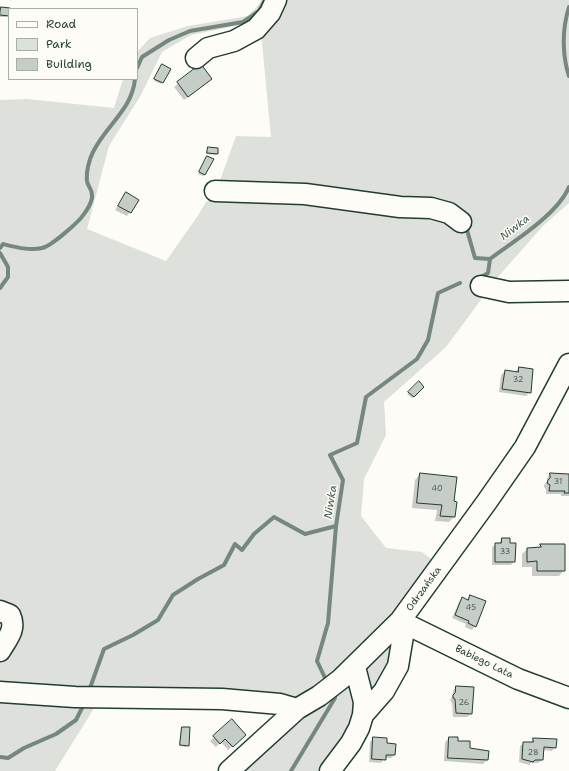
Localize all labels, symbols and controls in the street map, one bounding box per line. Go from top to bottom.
legend [8,8,138,80]
text: Road [46,16,76,32]
text: Park [46,36,72,52]
text: Building [46,56,92,72]
water label: Niwka [498,212,532,244]
house number: 32 [513,375,523,385]
house number: 31 [554,477,562,487]
water label: Niwka [322,484,340,520]
house number: 40 [431,484,443,494]
house number: 33 [500,547,510,557]
street label: Odrzańska [404,564,444,614]
house number: 45 [466,603,476,613]
street label: Babiego Lata [453,643,515,681]
house number: 26 [459,698,469,708]
house number: 28 [528,748,538,758]

